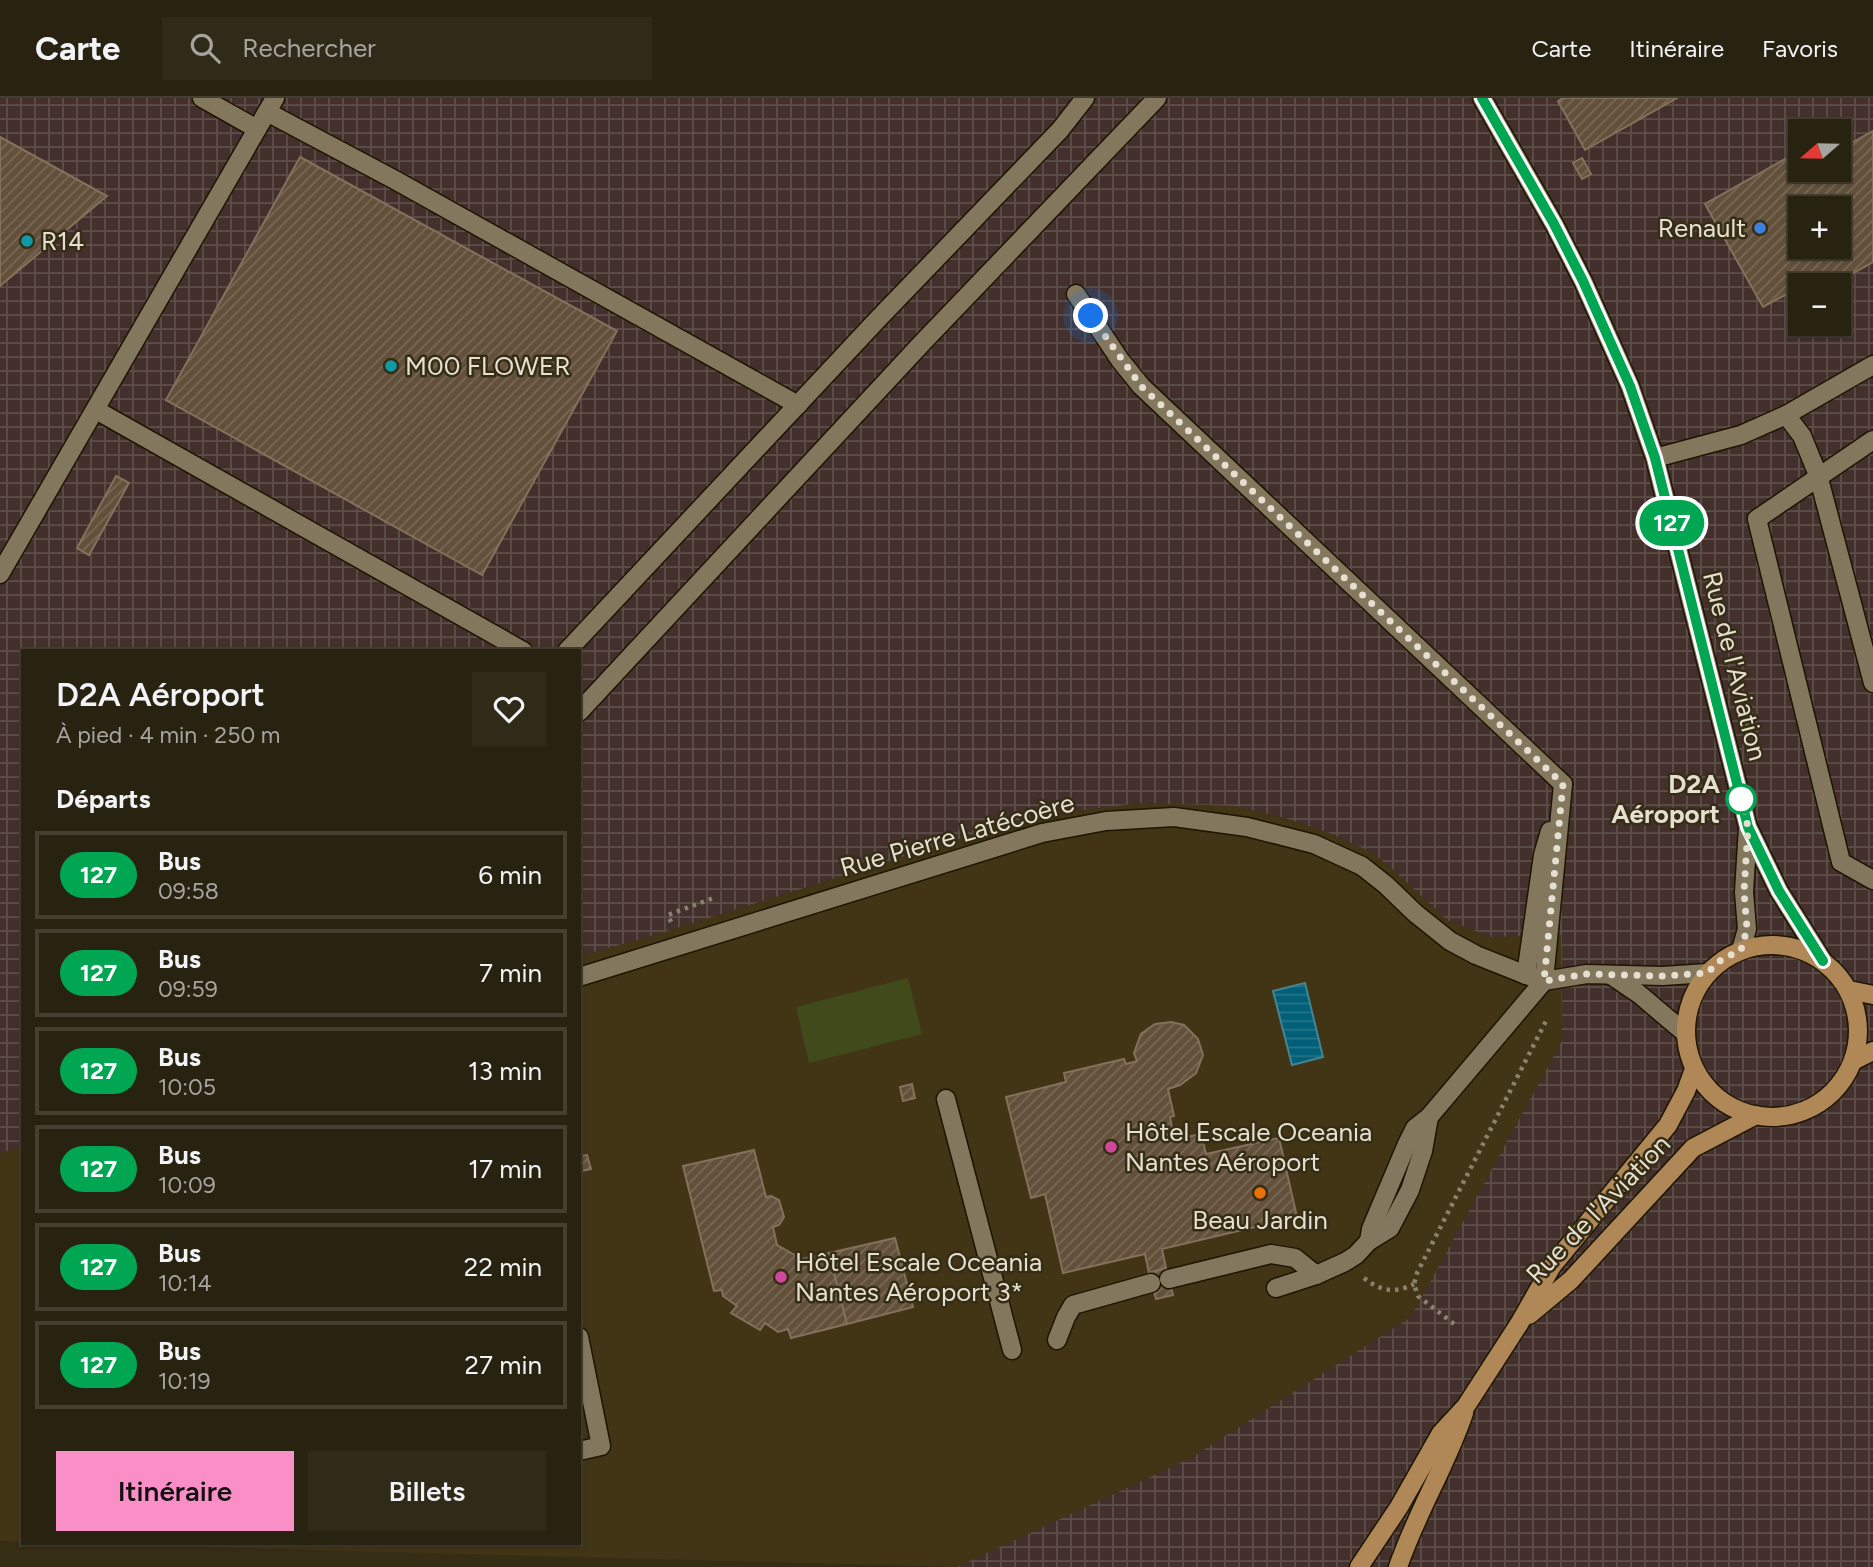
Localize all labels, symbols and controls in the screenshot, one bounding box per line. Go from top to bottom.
search box [162,17,652,80]
text: Carte [35,29,120,68]
icon: search [186,29,224,67]
text: Rechercher [242,32,376,64]
text: Carte [1531,34,1591,63]
text: Itinéraire [1629,34,1724,63]
text: Favoris [1762,34,1838,63]
north arrow [1788,119,1852,182]
map controls [1788,119,1851,336]
button: + [1788,196,1851,259]
place label: Renault [1658,212,1746,244]
marker: Renault [1752,220,1768,236]
place label: R14 [41,225,84,257]
marker: R14 [19,233,35,249]
button: − [1788,273,1851,336]
your location [1073,298,1108,333]
place label: M00 FLOWER [405,350,570,382]
marker: M00 FLOWER [383,358,399,374]
line badge: 127 [1632,500,1712,546]
text: 127 [1653,508,1691,537]
street label: Rue de l'Aviation [1696,568,1774,764]
button: heart [472,672,546,746]
text: D2A Aéroport [56,675,265,714]
text: À pied · 4 min · 250 m [56,721,280,749]
place label: D2A Aéroport [1611,768,1720,830]
text: Départs [56,783,151,815]
marker: D2A Aéroport [1726,784,1756,814]
street label: Rue Pierre Latécoère [836,786,1078,884]
text: Bus [158,845,201,877]
text: 6 min [478,859,542,891]
text: 127 [80,860,117,889]
text: 09:58 [158,877,219,905]
text: Bus [158,943,201,975]
text: 7 min [479,957,542,989]
text: 127 [80,958,117,987]
text: 09:59 [158,975,218,1003]
text: Bus [158,1041,201,1073]
text: 13 min [468,1055,542,1087]
text: 127 [80,1056,117,1085]
text: 10:05 [158,1073,216,1101]
place label: Hôtel Escale Oceania Nantes Aéroport [1125,1116,1372,1178]
street label: Rue de l'Aviation [1519,1128,1677,1290]
text: Bus [158,1139,201,1171]
marker: Hôtel Escale Oceania Nantes Aéroport [1103,1139,1119,1155]
text: 17 min [468,1153,542,1185]
text: 127 [80,1154,117,1183]
text: 10:09 [158,1171,216,1199]
marker: Beau Jardin [1252,1185,1268,1201]
place label: Beau Jardin [1192,1204,1328,1236]
text: Bus [158,1237,201,1269]
place label: Hôtel Escale Oceania Nantes Aéroport 3* [795,1246,1042,1308]
text: 22 min [464,1251,542,1283]
text: 127 [80,1252,117,1281]
text: 10:14 [158,1269,212,1297]
marker: Hôtel Escale Oceania Nantes Aéroport 3* [773,1269,789,1285]
text: Bus [158,1335,201,1367]
text: 27 min [464,1349,542,1381]
text: 127 [80,1350,117,1379]
text: 10:19 [158,1367,211,1395]
button: Itinéraire [56,1451,294,1531]
button: Billets [308,1451,546,1531]

